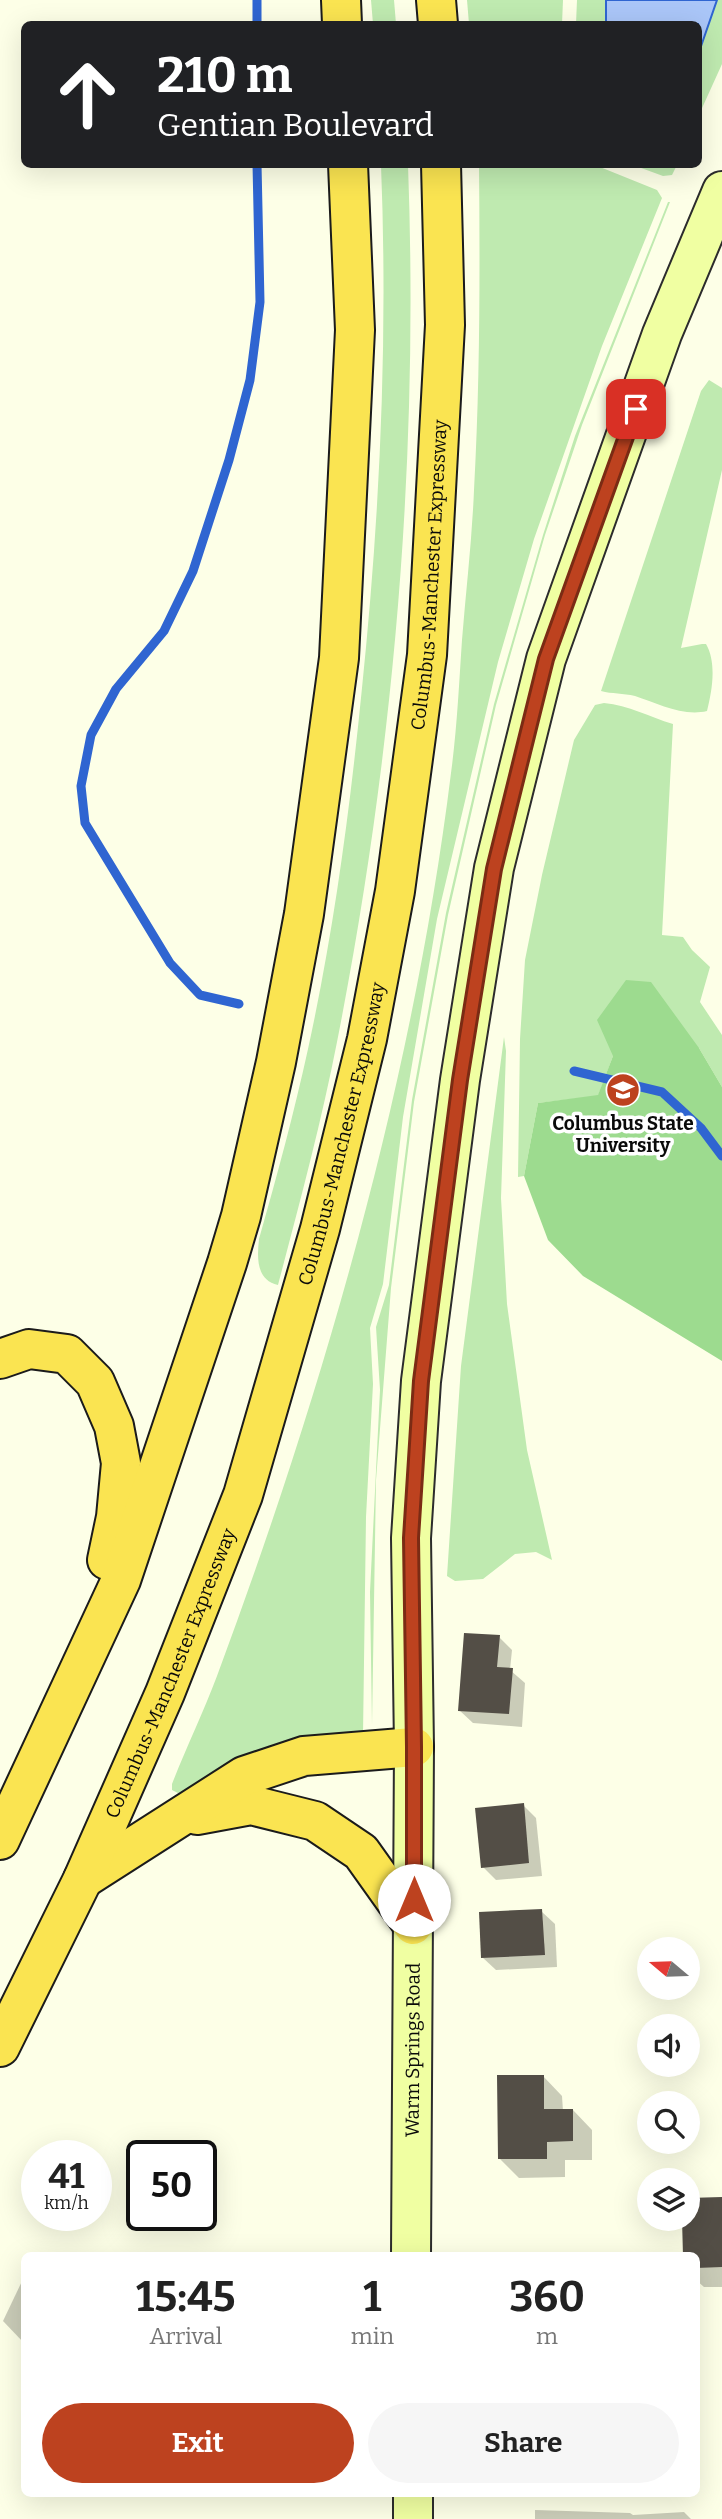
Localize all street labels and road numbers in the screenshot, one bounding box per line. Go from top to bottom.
street label: Columbus-Manchester Expressway [405,418,451,732]
street label: Columbus-Manchester Expressway [293,979,389,1288]
street label: Columbus-Manchester Expressway [100,1524,241,1822]
street label: Warm Springs Road [400,1963,424,2137]

